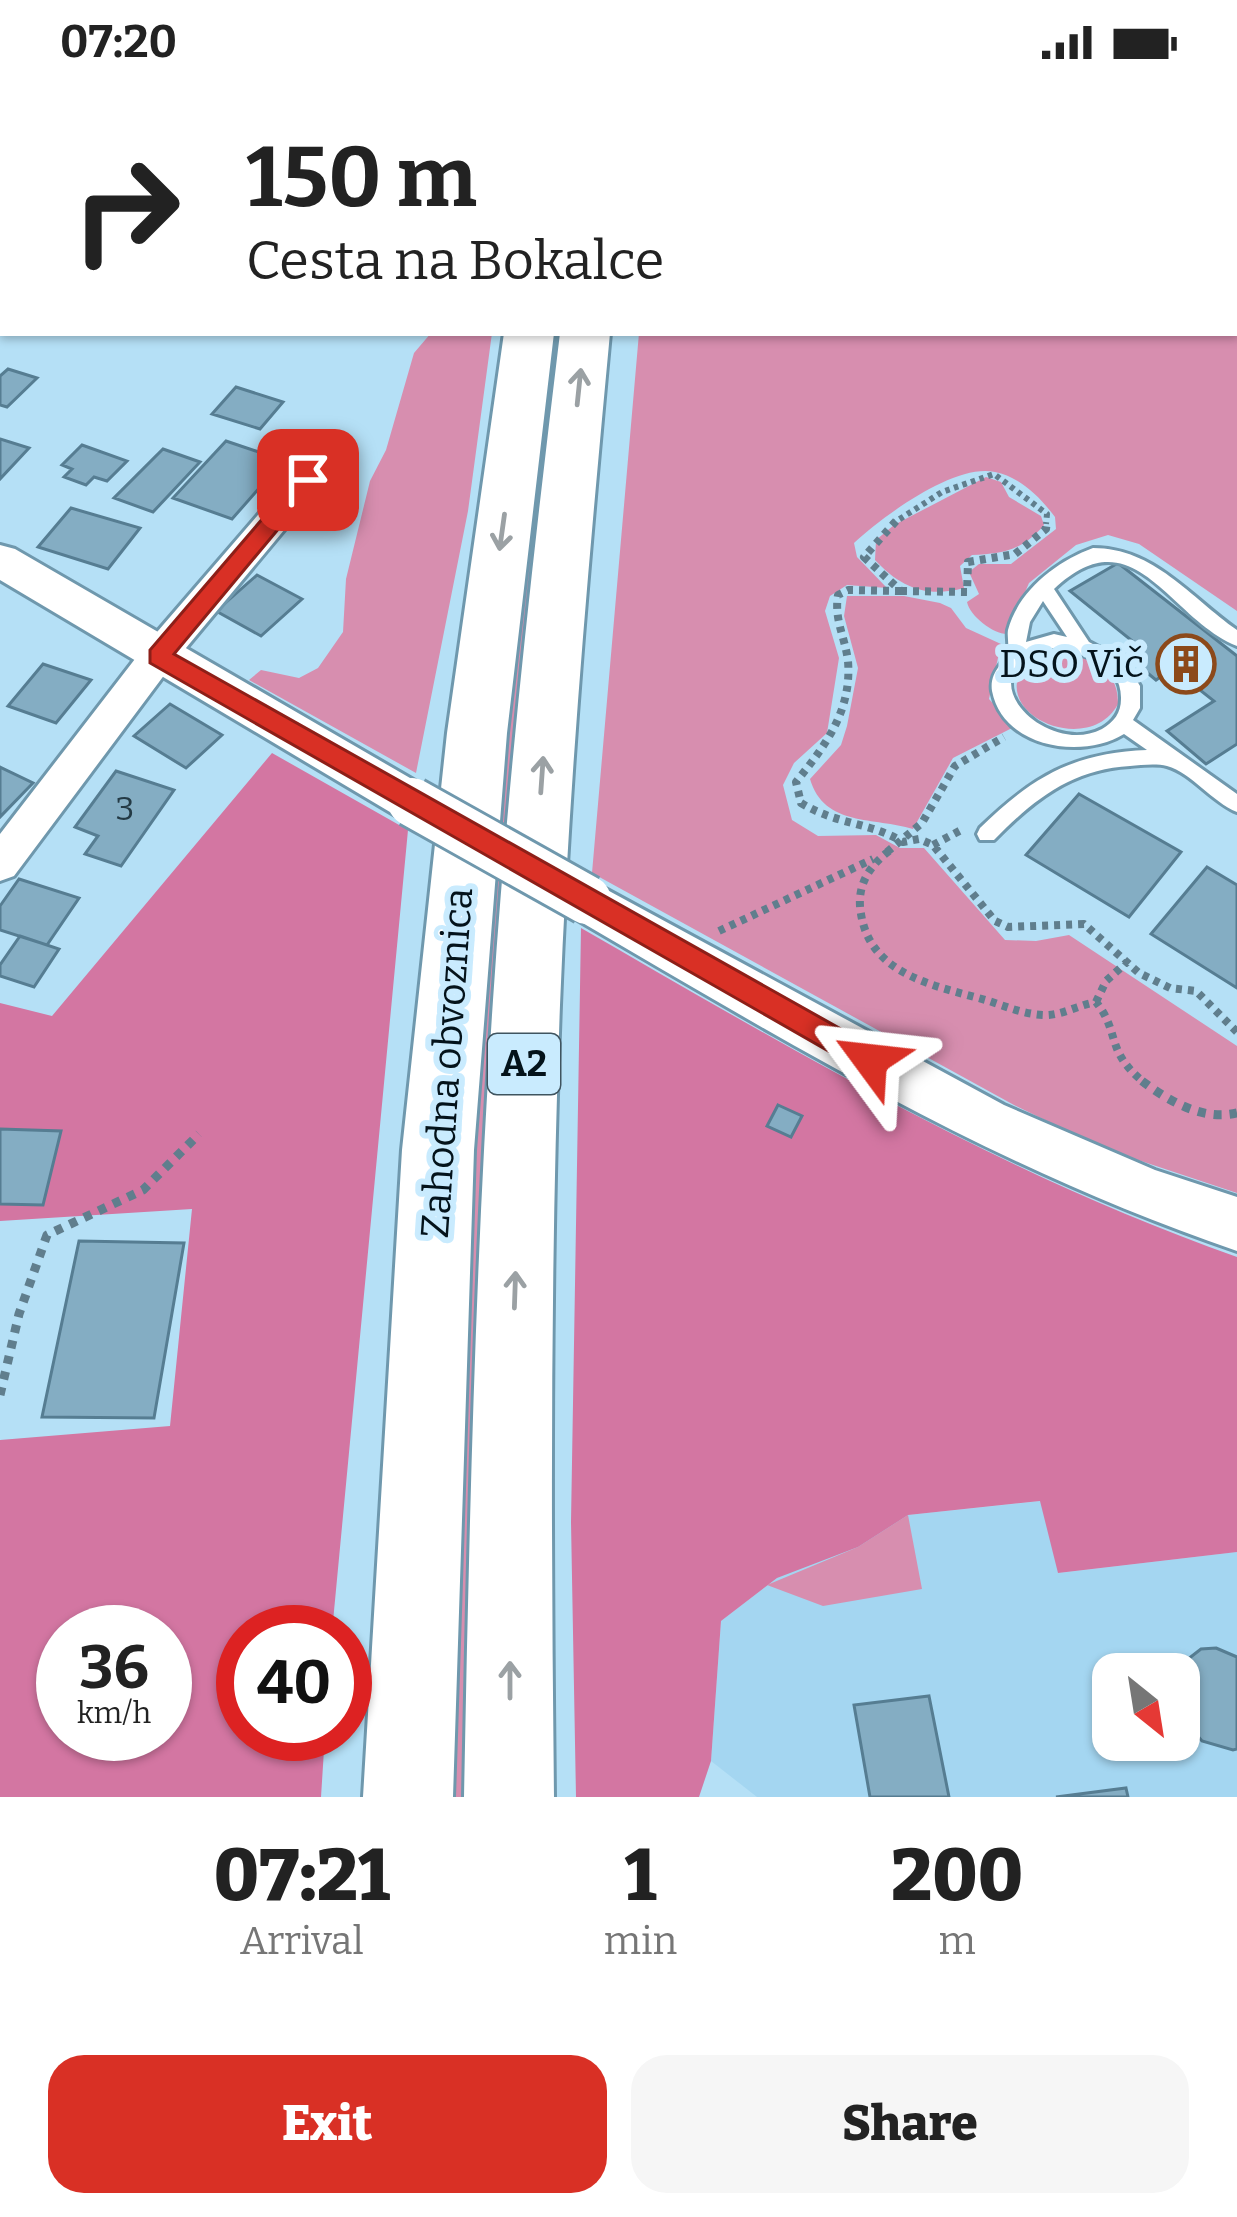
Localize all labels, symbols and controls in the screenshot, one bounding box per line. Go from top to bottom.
text: 07:20 [60,15,177,69]
text: 150 m [246,127,477,228]
icon: right [48,132,204,288]
text: Cesta na Bokalce [246,229,664,293]
one-way arrow [568,368,591,407]
pin [257,429,359,531]
icon: arrive [275,447,341,513]
one-way arrow [490,512,512,551]
building icon: DSO Vič [1155,633,1217,695]
place label: DSO Vič [999,641,1144,687]
one-way arrow [530,756,553,795]
house number: 3 [116,789,134,829]
street label: Zahodna obvoznica [412,886,482,1240]
position arrow [807,997,933,1123]
road number: A2 [488,1034,560,1094]
one-way arrow [504,1271,527,1310]
speed limit sign: 40 [216,1605,372,1761]
text: 36 [79,1632,149,1704]
north arrow [1092,1653,1200,1761]
map controls [1092,1653,1200,1761]
one-way arrow [499,1661,521,1700]
text: km/h [77,1695,151,1731]
text: 07:21 [214,1833,390,1919]
text: 1 [625,1833,656,1919]
text: 200 [891,1833,1023,1919]
text: Arrival [240,1918,364,1964]
text: min [604,1918,677,1964]
text: m [939,1918,976,1964]
button: Exit [48,2055,607,2193]
button: Share [631,2055,1189,2193]

